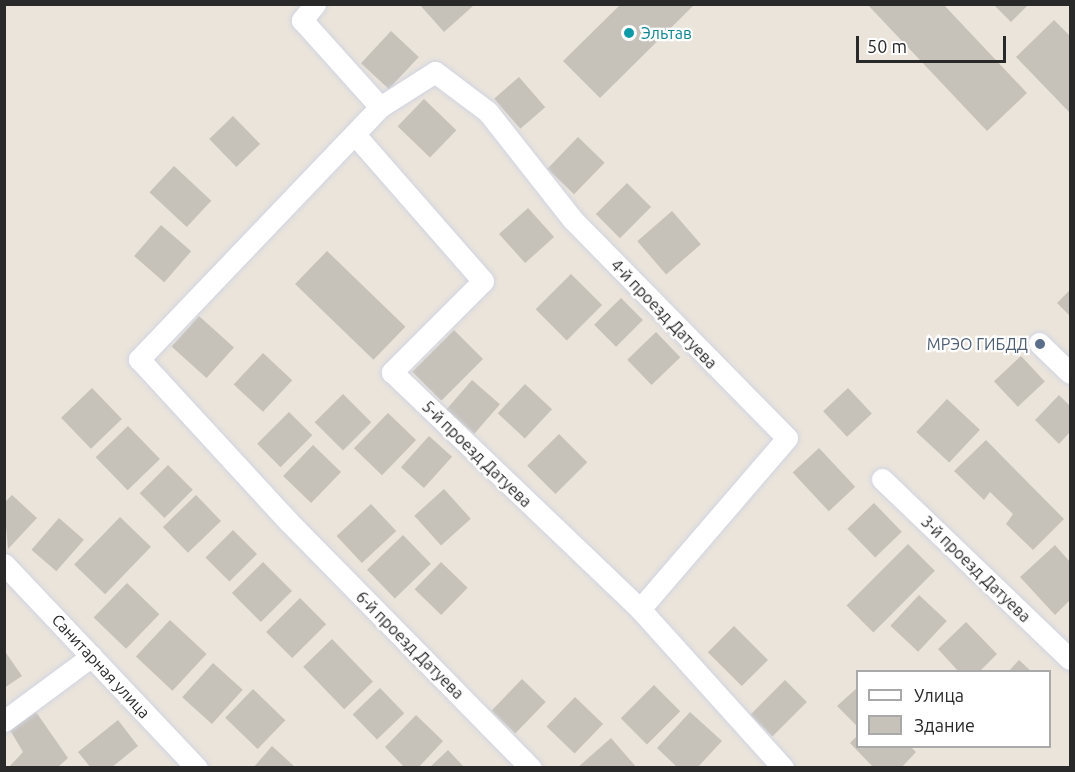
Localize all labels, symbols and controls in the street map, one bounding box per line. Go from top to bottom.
place label: Эльтав [641,23,692,43]
scale bar [859,24,1009,62]
marker: Эльтав [622,26,636,40]
text: 50 m [867,36,907,56]
street label: 4-й проезд Датуева [607,255,721,373]
place label: МРЭО ГИБДД [927,334,1028,354]
marker: МРЭО ГИБДД [1033,337,1047,351]
street label: 5-й проезд Датуева [418,397,536,511]
street label: 3-й проезд Датуева [917,512,1035,626]
street label: 6-й проезд Датуева [352,587,468,703]
street label: Санитарная улица [48,610,154,722]
legend [856,670,1051,748]
text: Улица [914,685,964,705]
text: Здание [914,715,975,735]

